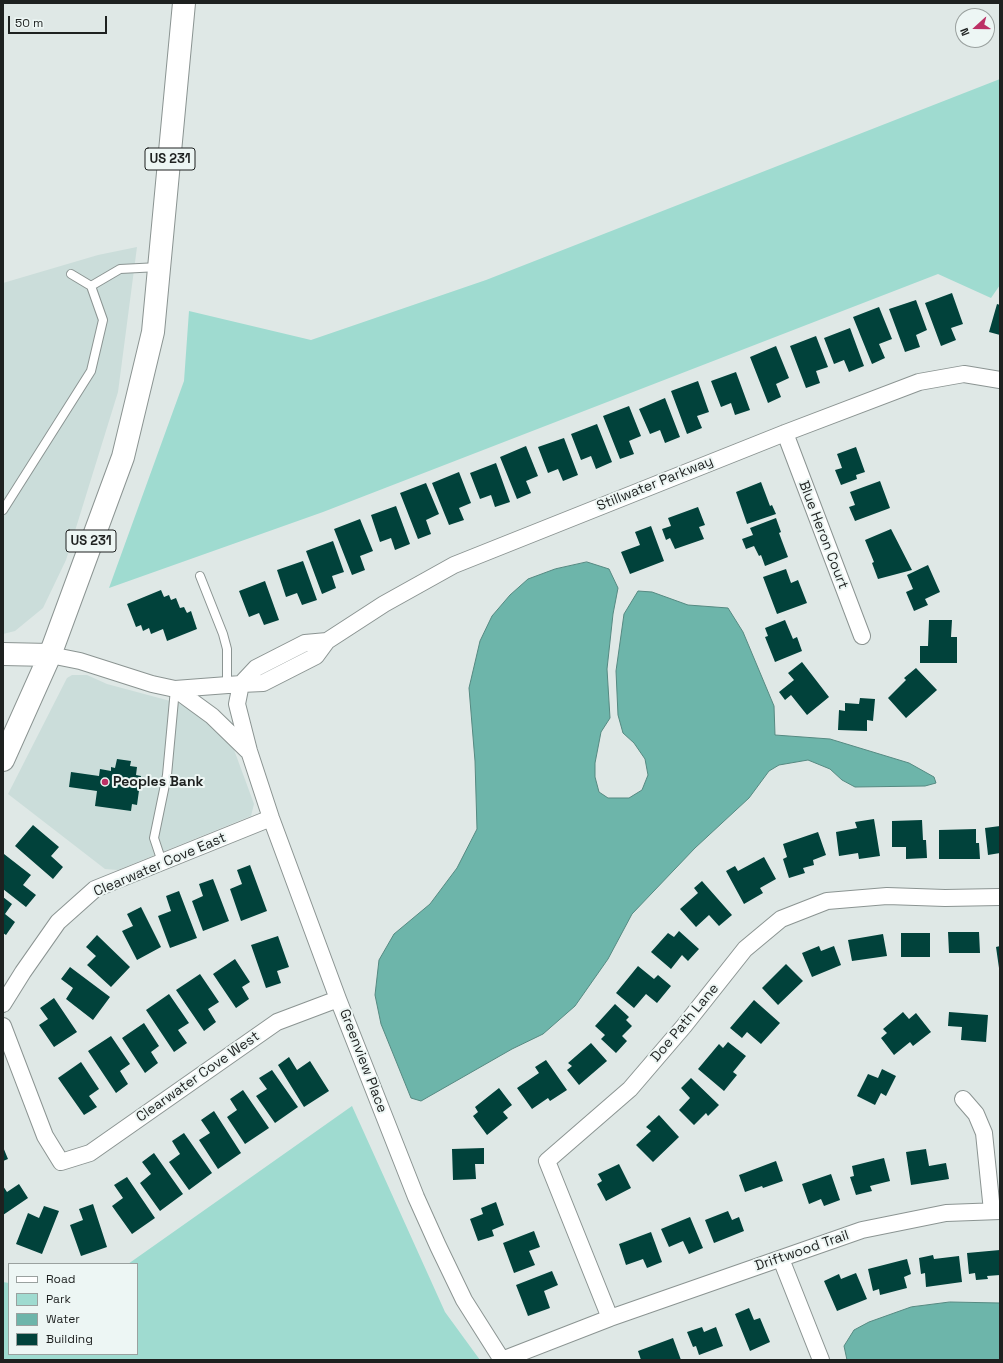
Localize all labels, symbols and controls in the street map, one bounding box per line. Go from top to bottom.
scale bar [10,8,109,34]
north arrow [955,8,995,48]
text: 50 m [15,15,43,31]
text: N [957,26,973,38]
road number: US 231 [145,148,195,170]
street label: Stillwater Parkway [594,453,716,515]
street label: Blue Heron Court [795,479,851,591]
road number: US 231 [66,530,116,552]
place label: Peoples Bank [113,774,203,790]
marker: Peoples Bank [100,777,110,787]
street label: Clearwater Cove East [91,830,229,900]
street label: Doe Path Lane [647,980,723,1066]
street label: Greenview Place [336,1007,390,1115]
street label: Clearwater Cove West [133,1028,263,1126]
street label: Driftwood Trail [753,1227,851,1275]
legend [8,1263,138,1355]
text: Road [46,1271,75,1287]
text: Park [46,1291,71,1307]
text: Water [46,1311,80,1327]
text: Building [46,1331,93,1347]

